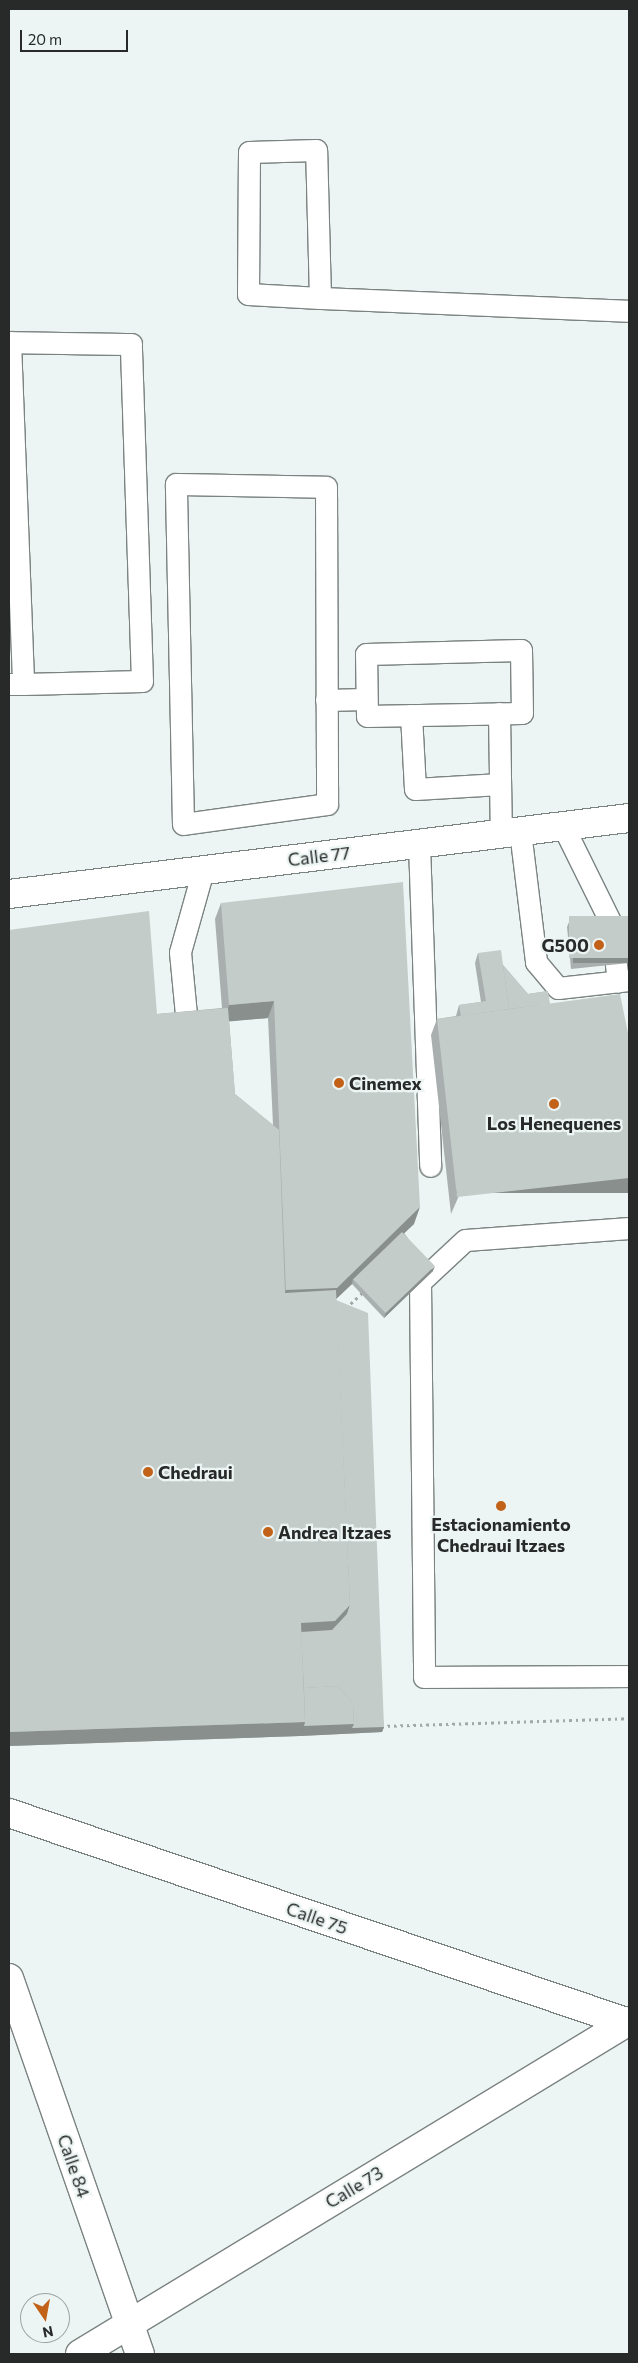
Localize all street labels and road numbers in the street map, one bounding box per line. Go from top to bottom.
street label: Calle 77 [286,841,352,871]
street label: Calle 75 [283,1897,351,1939]
street label: Calle 84 [53,2131,95,2201]
street label: Calle 73 [321,2161,387,2213]

